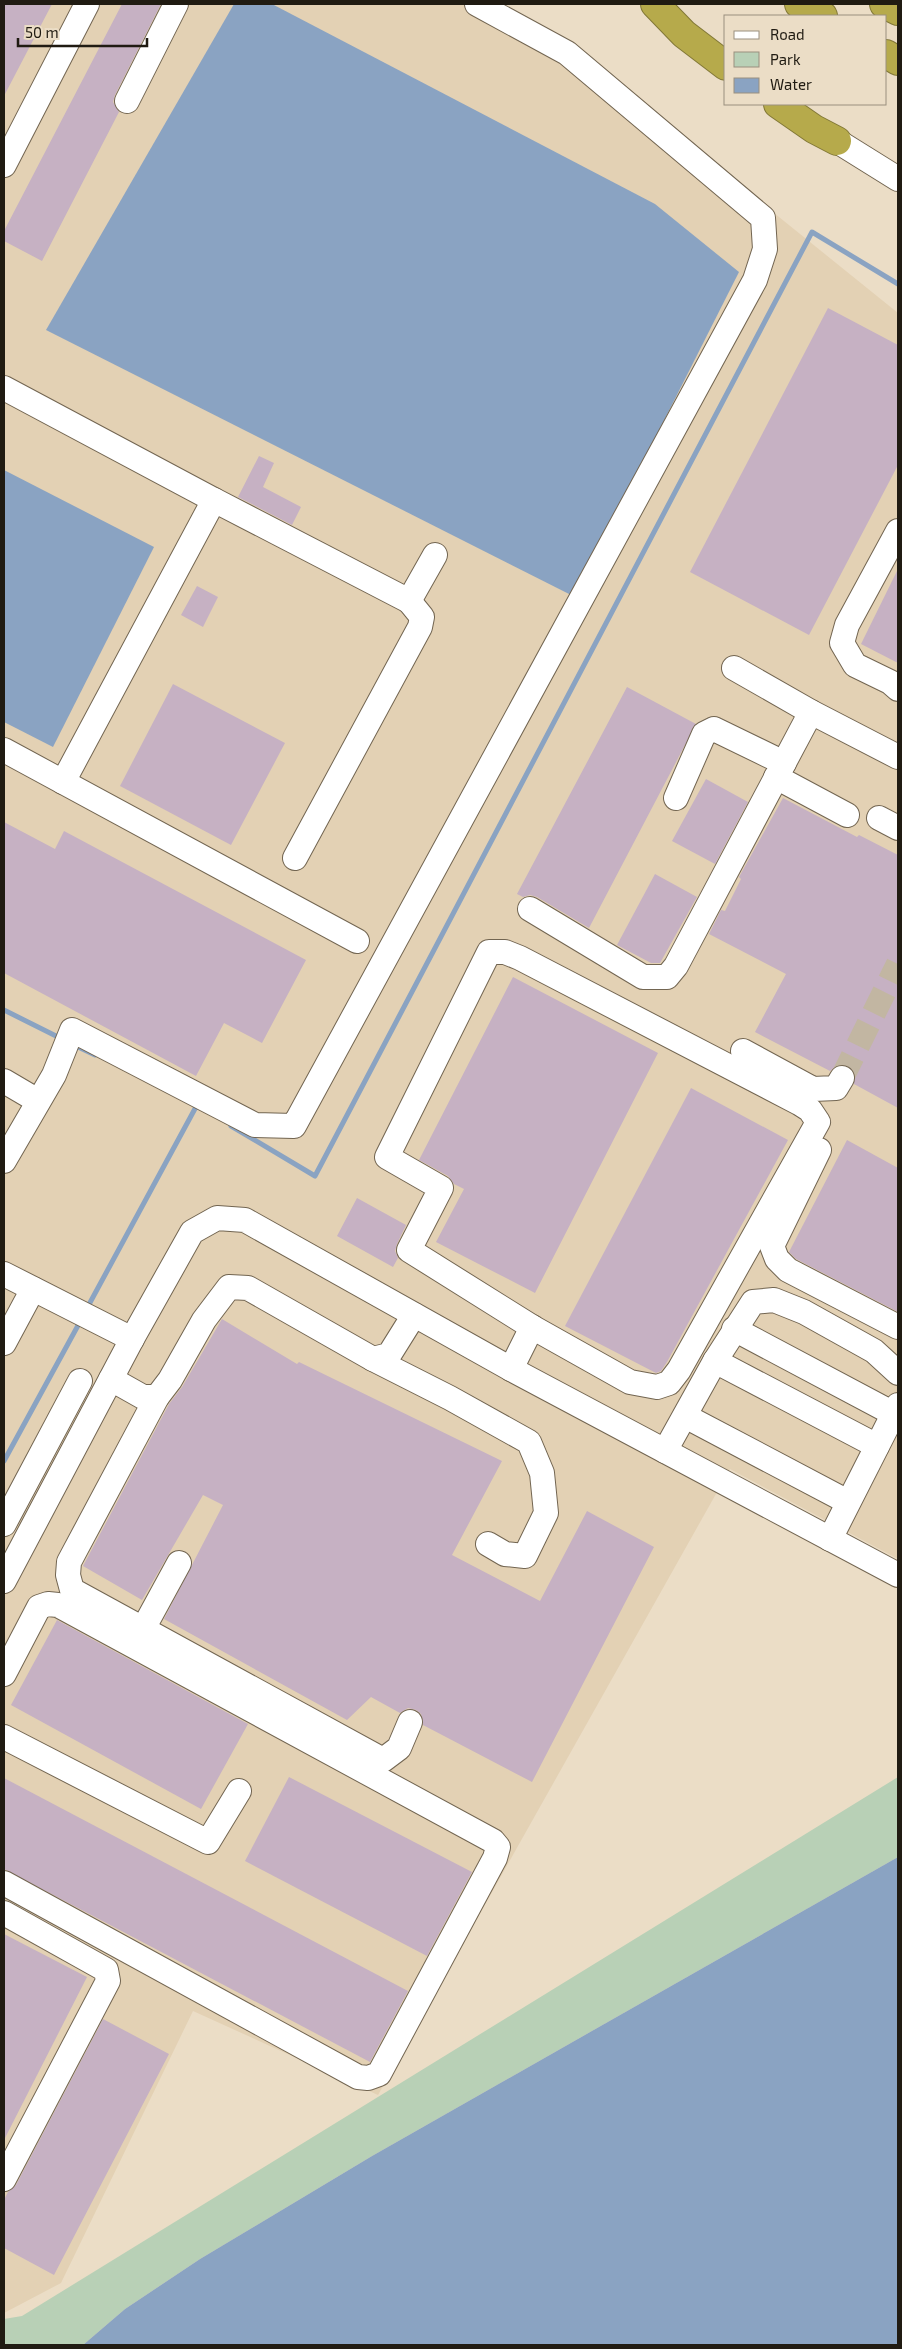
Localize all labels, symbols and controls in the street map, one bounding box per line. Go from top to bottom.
scale bar [18,15,146,47]
legend [724,15,887,105]
text: 50 m [25,23,59,41]
text: Road [770,25,805,43]
text: Park [770,50,801,68]
text: Water [770,75,812,93]

